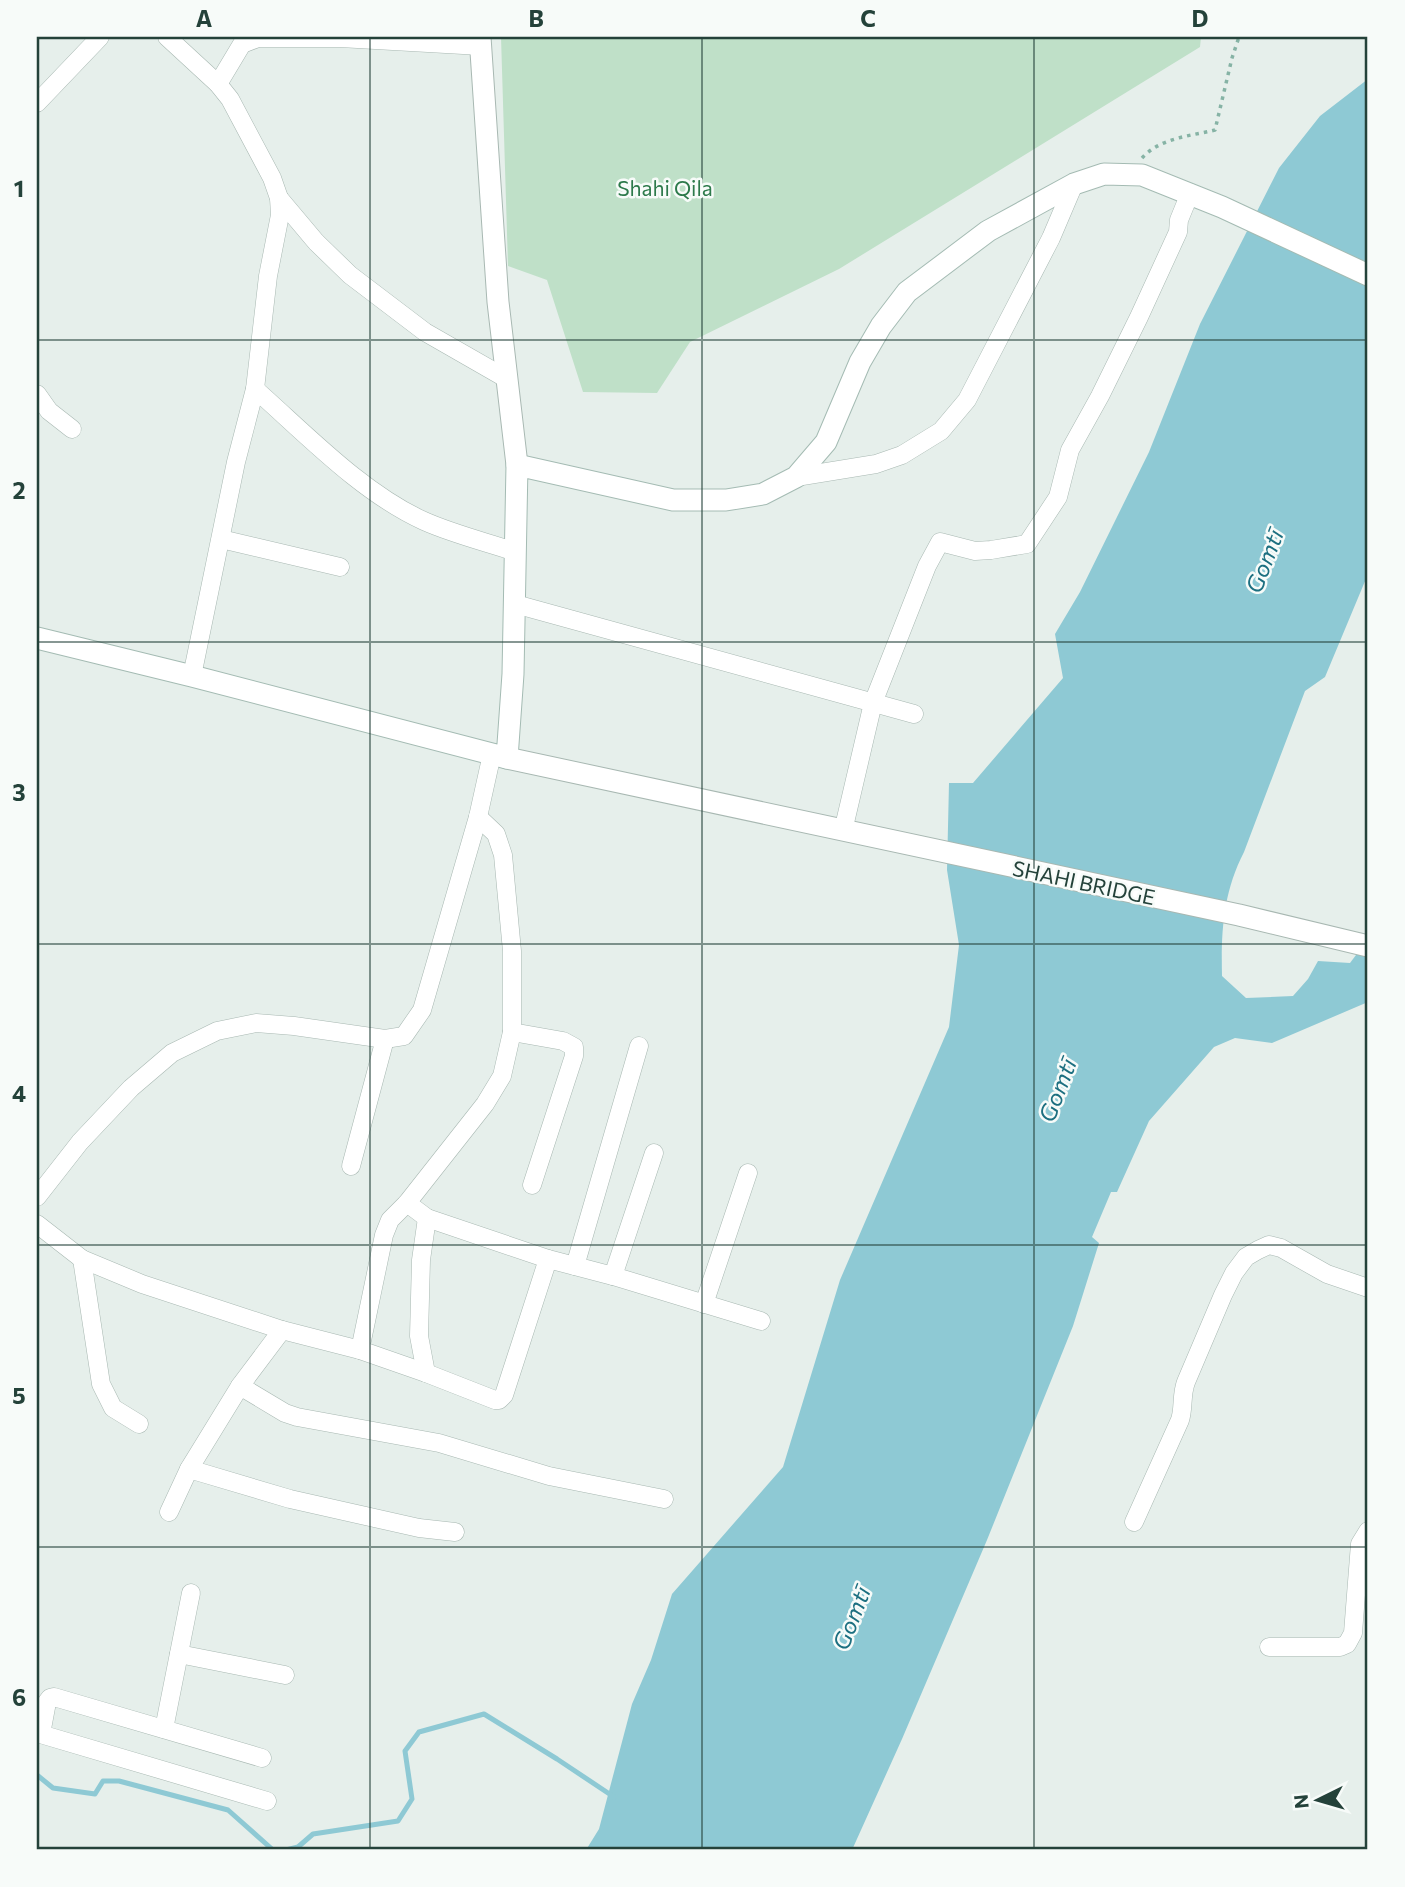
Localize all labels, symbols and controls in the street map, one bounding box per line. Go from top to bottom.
text: A [196,4,213,32]
text: B [528,4,544,32]
text: C [860,4,876,32]
text: D [1192,4,1209,32]
text: 1 [14,174,24,202]
park label: Shahi Qila [617,175,713,200]
text: 2 [12,476,26,504]
water label: Gomtī [1239,522,1290,597]
text: 3 [12,778,26,806]
street label: SHAHI BRIDGE [1010,855,1158,909]
water label: Gomtī [1032,1051,1083,1126]
text: 4 [12,1079,26,1107]
text: 5 [12,1381,26,1409]
water label: Gomtī [826,1579,877,1654]
text: 6 [12,1683,26,1711]
north arrow [1282,1764,1352,1834]
text: N [1288,1793,1313,1810]

